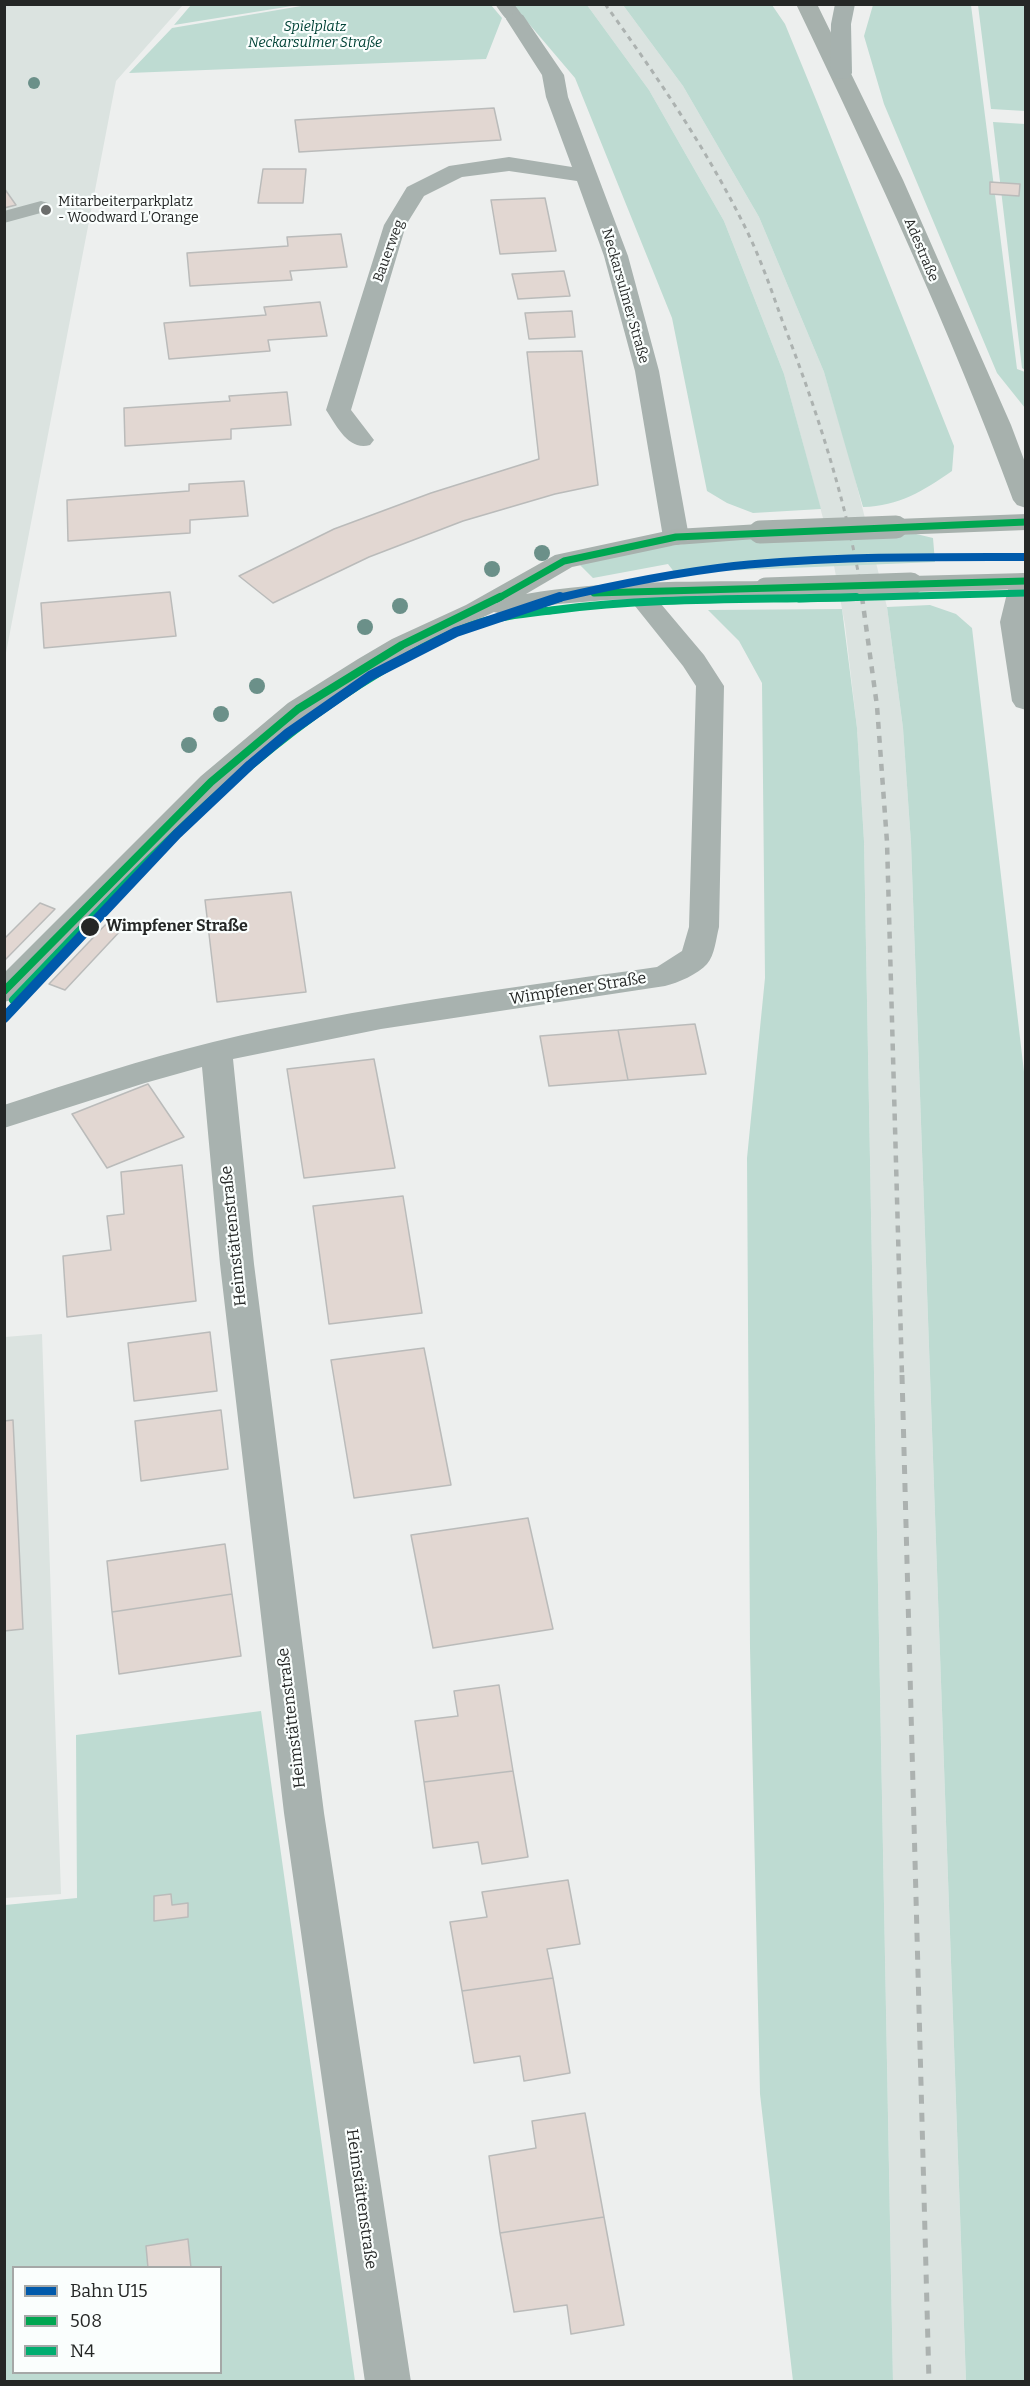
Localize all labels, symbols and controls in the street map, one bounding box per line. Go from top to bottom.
park label: Spielplatz Neckarsulmer Straße [248,19,382,51]
place label: Mitarbeiterparkplatz - Woodward L'Orange [58,194,199,226]
marker: Mitarbeiterparkplatz - Woodward L'Orange [39,203,53,217]
street label: Adestraße [900,216,942,284]
street label: Bauerweg [370,217,408,285]
street label: Neckarsulmer Straße [598,227,652,365]
marker: Wimpfener Straße [79,916,101,938]
place label: Wimpfener Straße [106,917,248,937]
street label: Wimpfener Straße [508,969,648,1009]
street label: Heimstättenstraße [217,1165,251,1307]
street label: Heimstättenstraße [274,1647,310,1789]
street label: Heimstättenstraße [342,2128,380,2270]
legend [12,2266,222,2374]
text: Bahn U15 [70,2280,148,2302]
text: 508 [70,2310,102,2332]
text: N4 [70,2340,95,2362]

